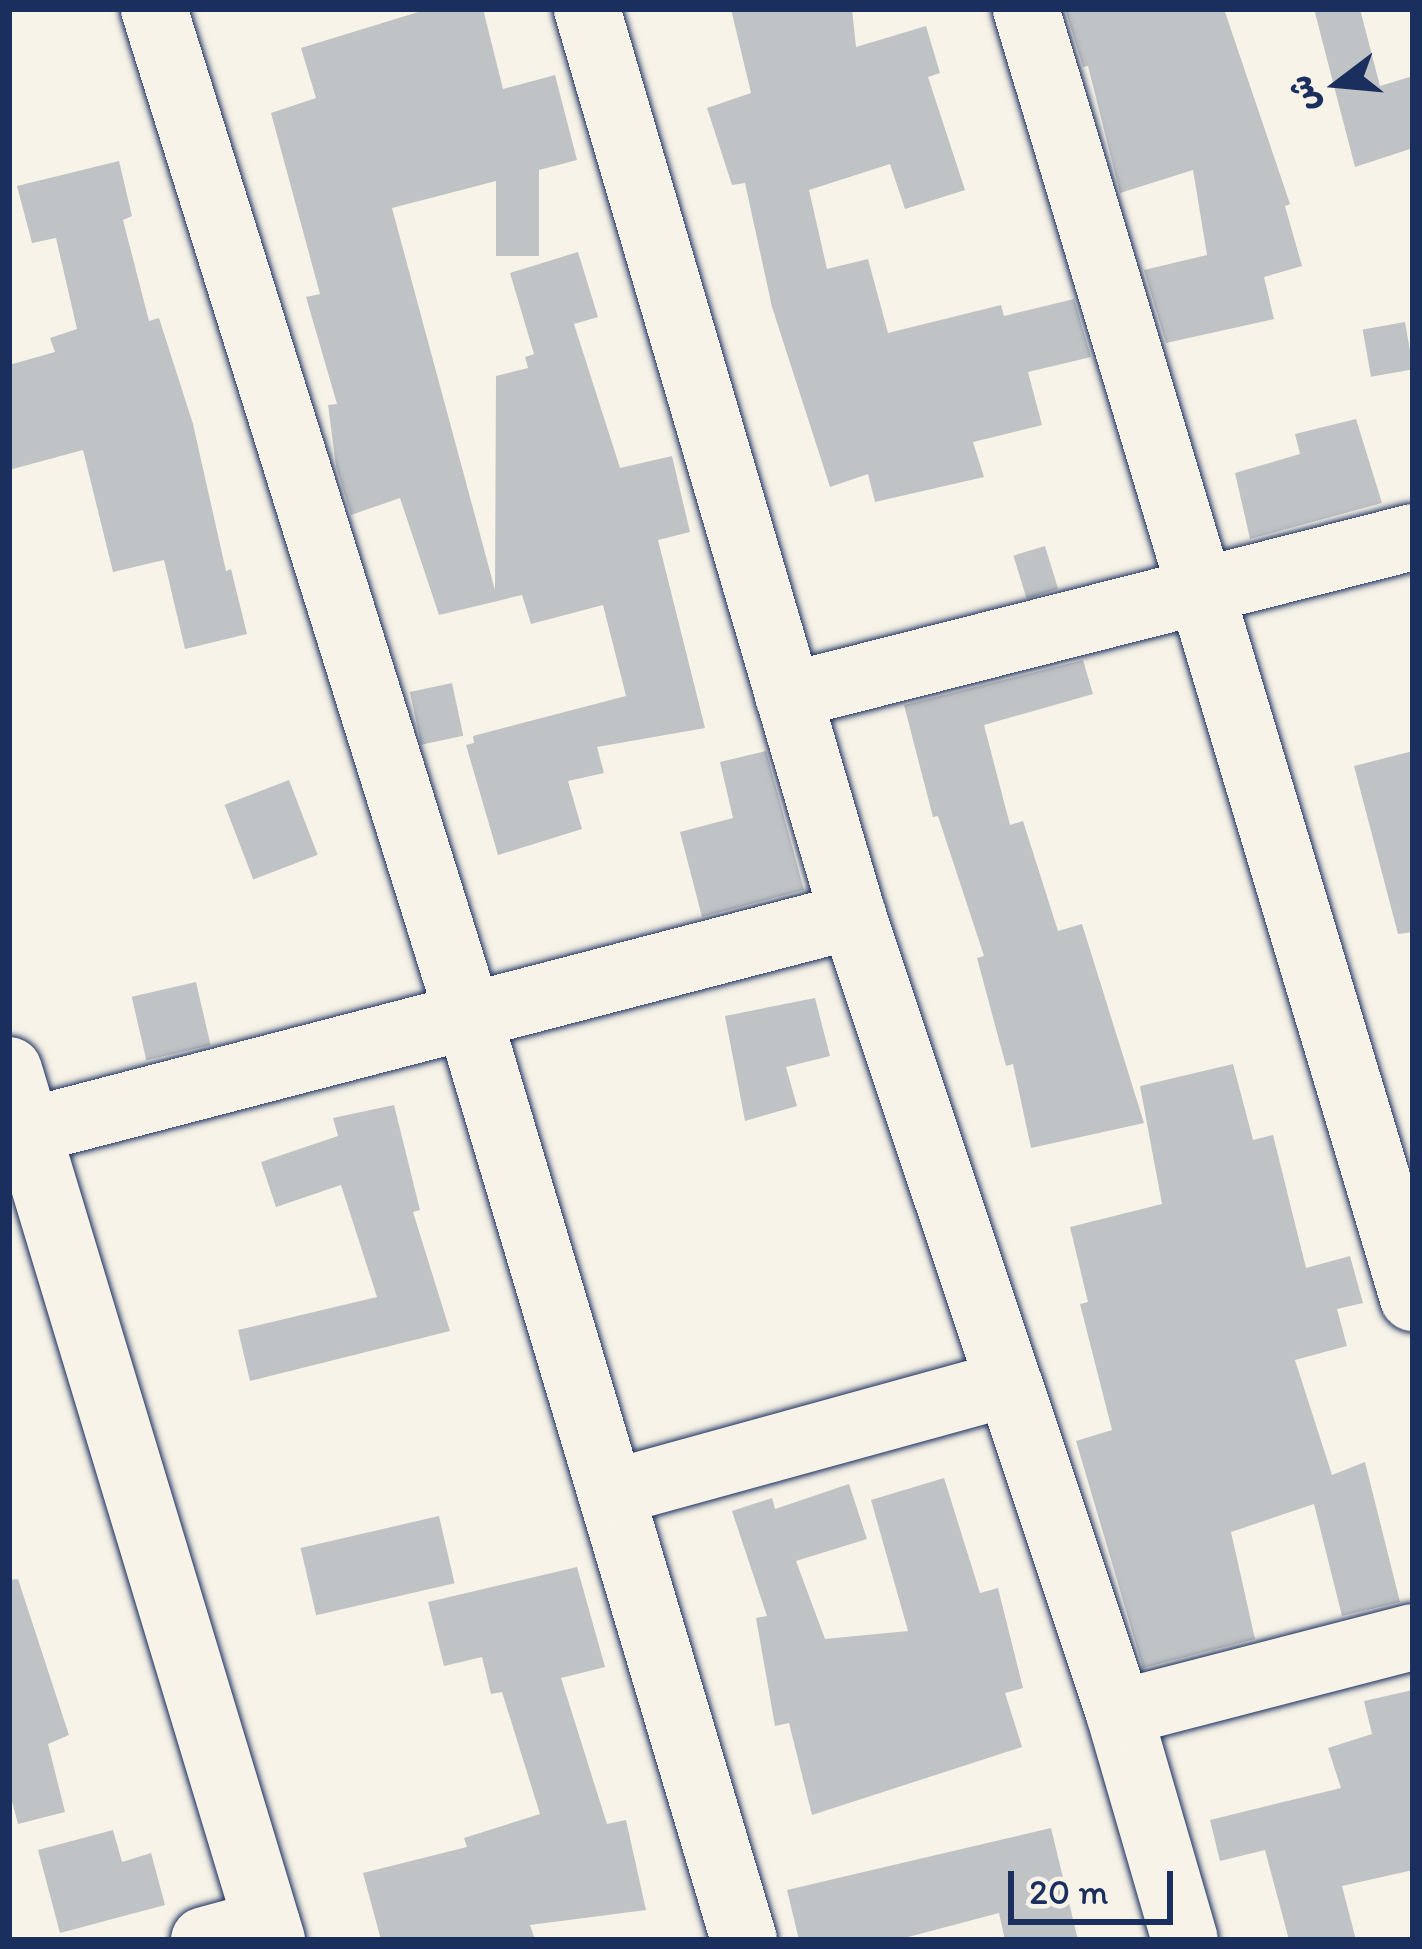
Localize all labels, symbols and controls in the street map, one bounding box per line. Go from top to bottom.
north arrow [1278,24,1398,144]
text: ش [1279,71,1327,117]
scale bar [1014,1847,1179,1921]
text: 20 m [1029,1870,1109,1913]

